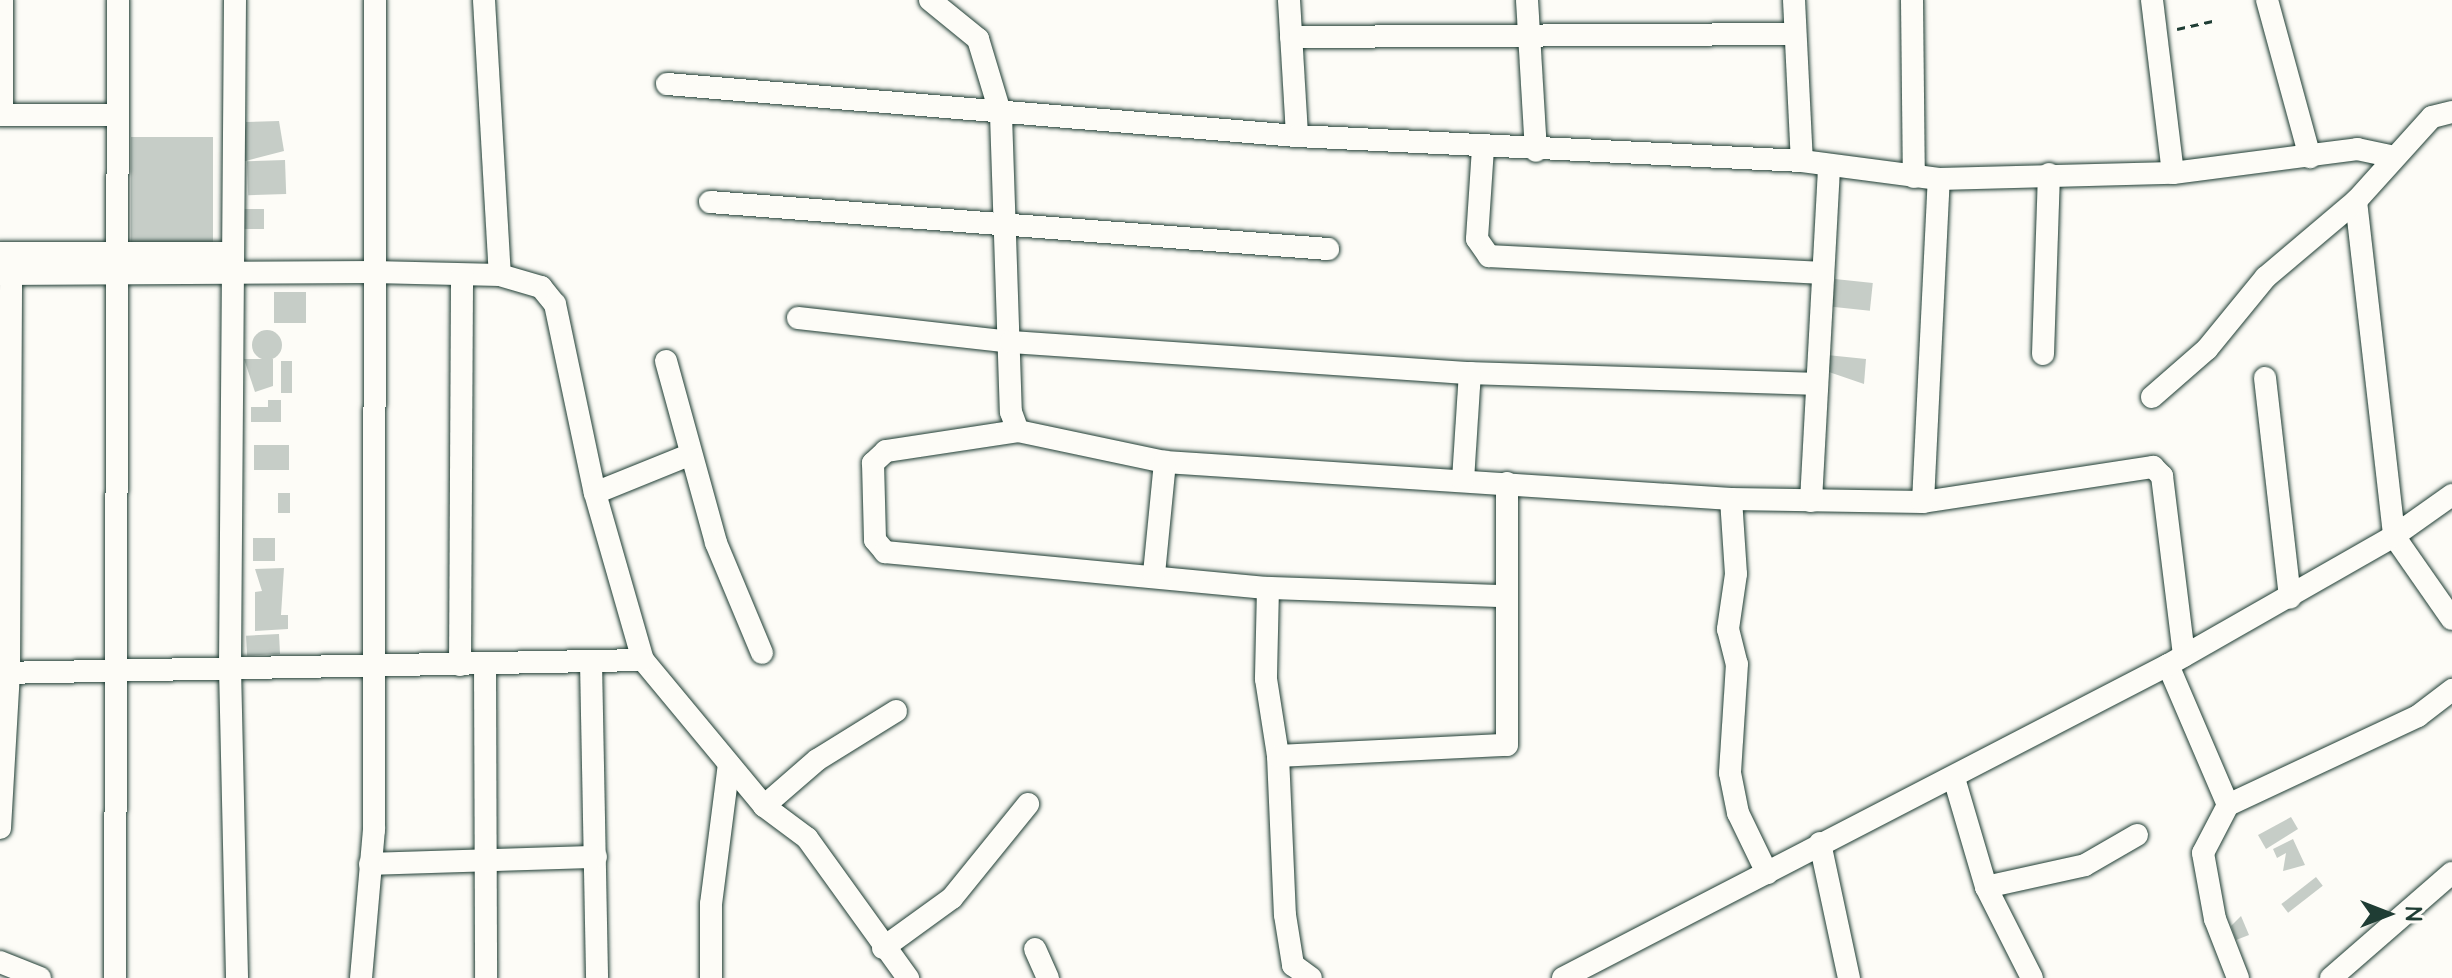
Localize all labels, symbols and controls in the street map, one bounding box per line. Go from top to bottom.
north arrow [2348,874,2428,954]
text: N [2397,907,2428,921]

